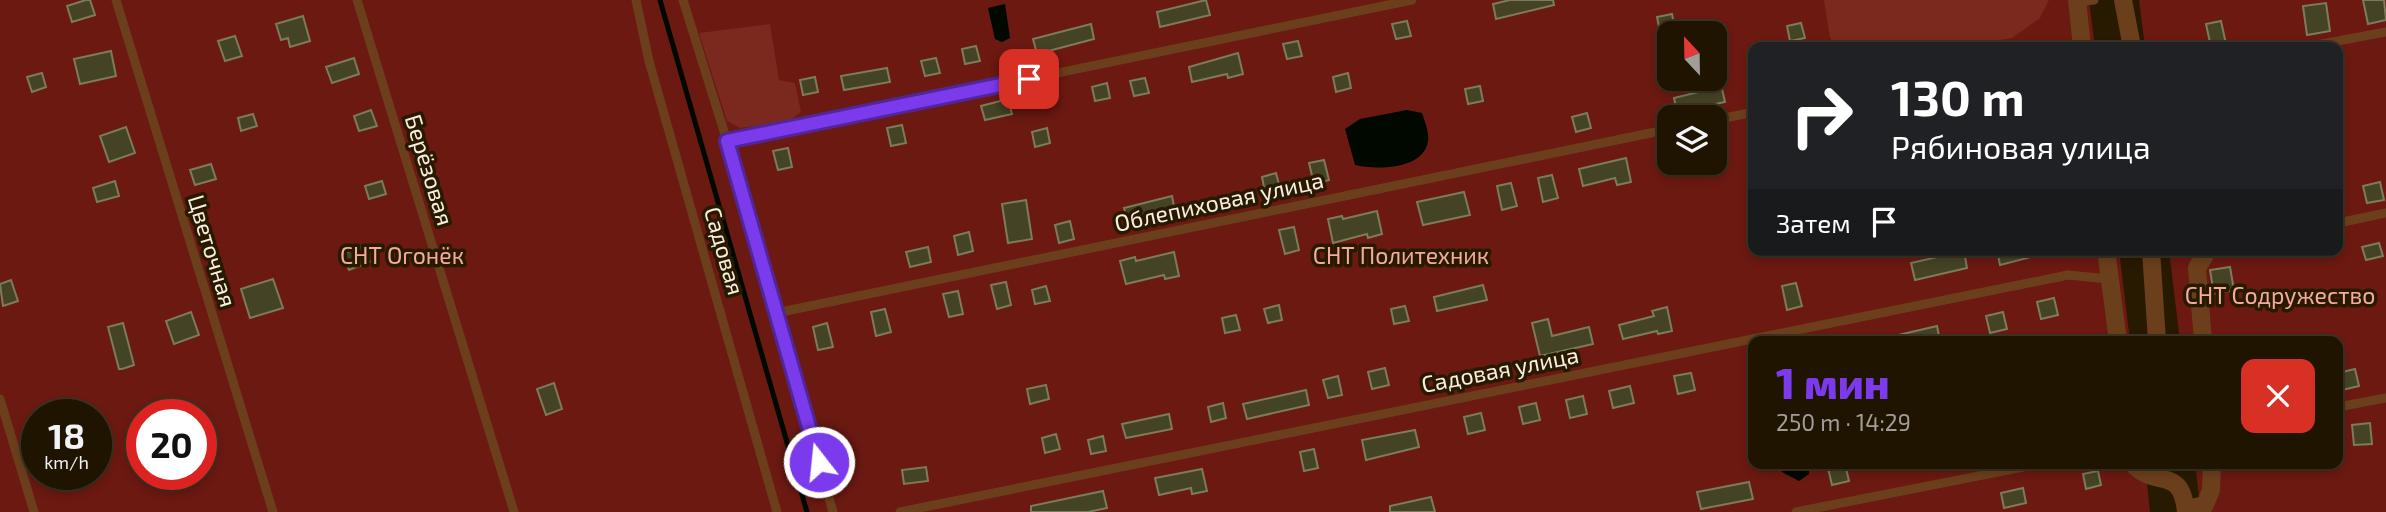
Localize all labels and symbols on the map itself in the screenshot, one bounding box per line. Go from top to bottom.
north arrow [1657,21,1727,91]
pin [999,49,1059,109]
street label: Берёзовая [400,111,460,229]
street label: Облепиховая улица [1112,165,1326,238]
street label: Цветочная [183,191,243,310]
street label: Садовая [699,203,751,298]
park label: СНТ Огонёк [340,241,464,269]
park label: СНТ Политехник [1313,241,1489,269]
park label: СНТ Содружество [2185,281,2375,310]
street label: Садовая улица [1419,340,1581,399]
speed limit sign: 20 [126,399,217,490]
position arrow [782,425,856,499]

